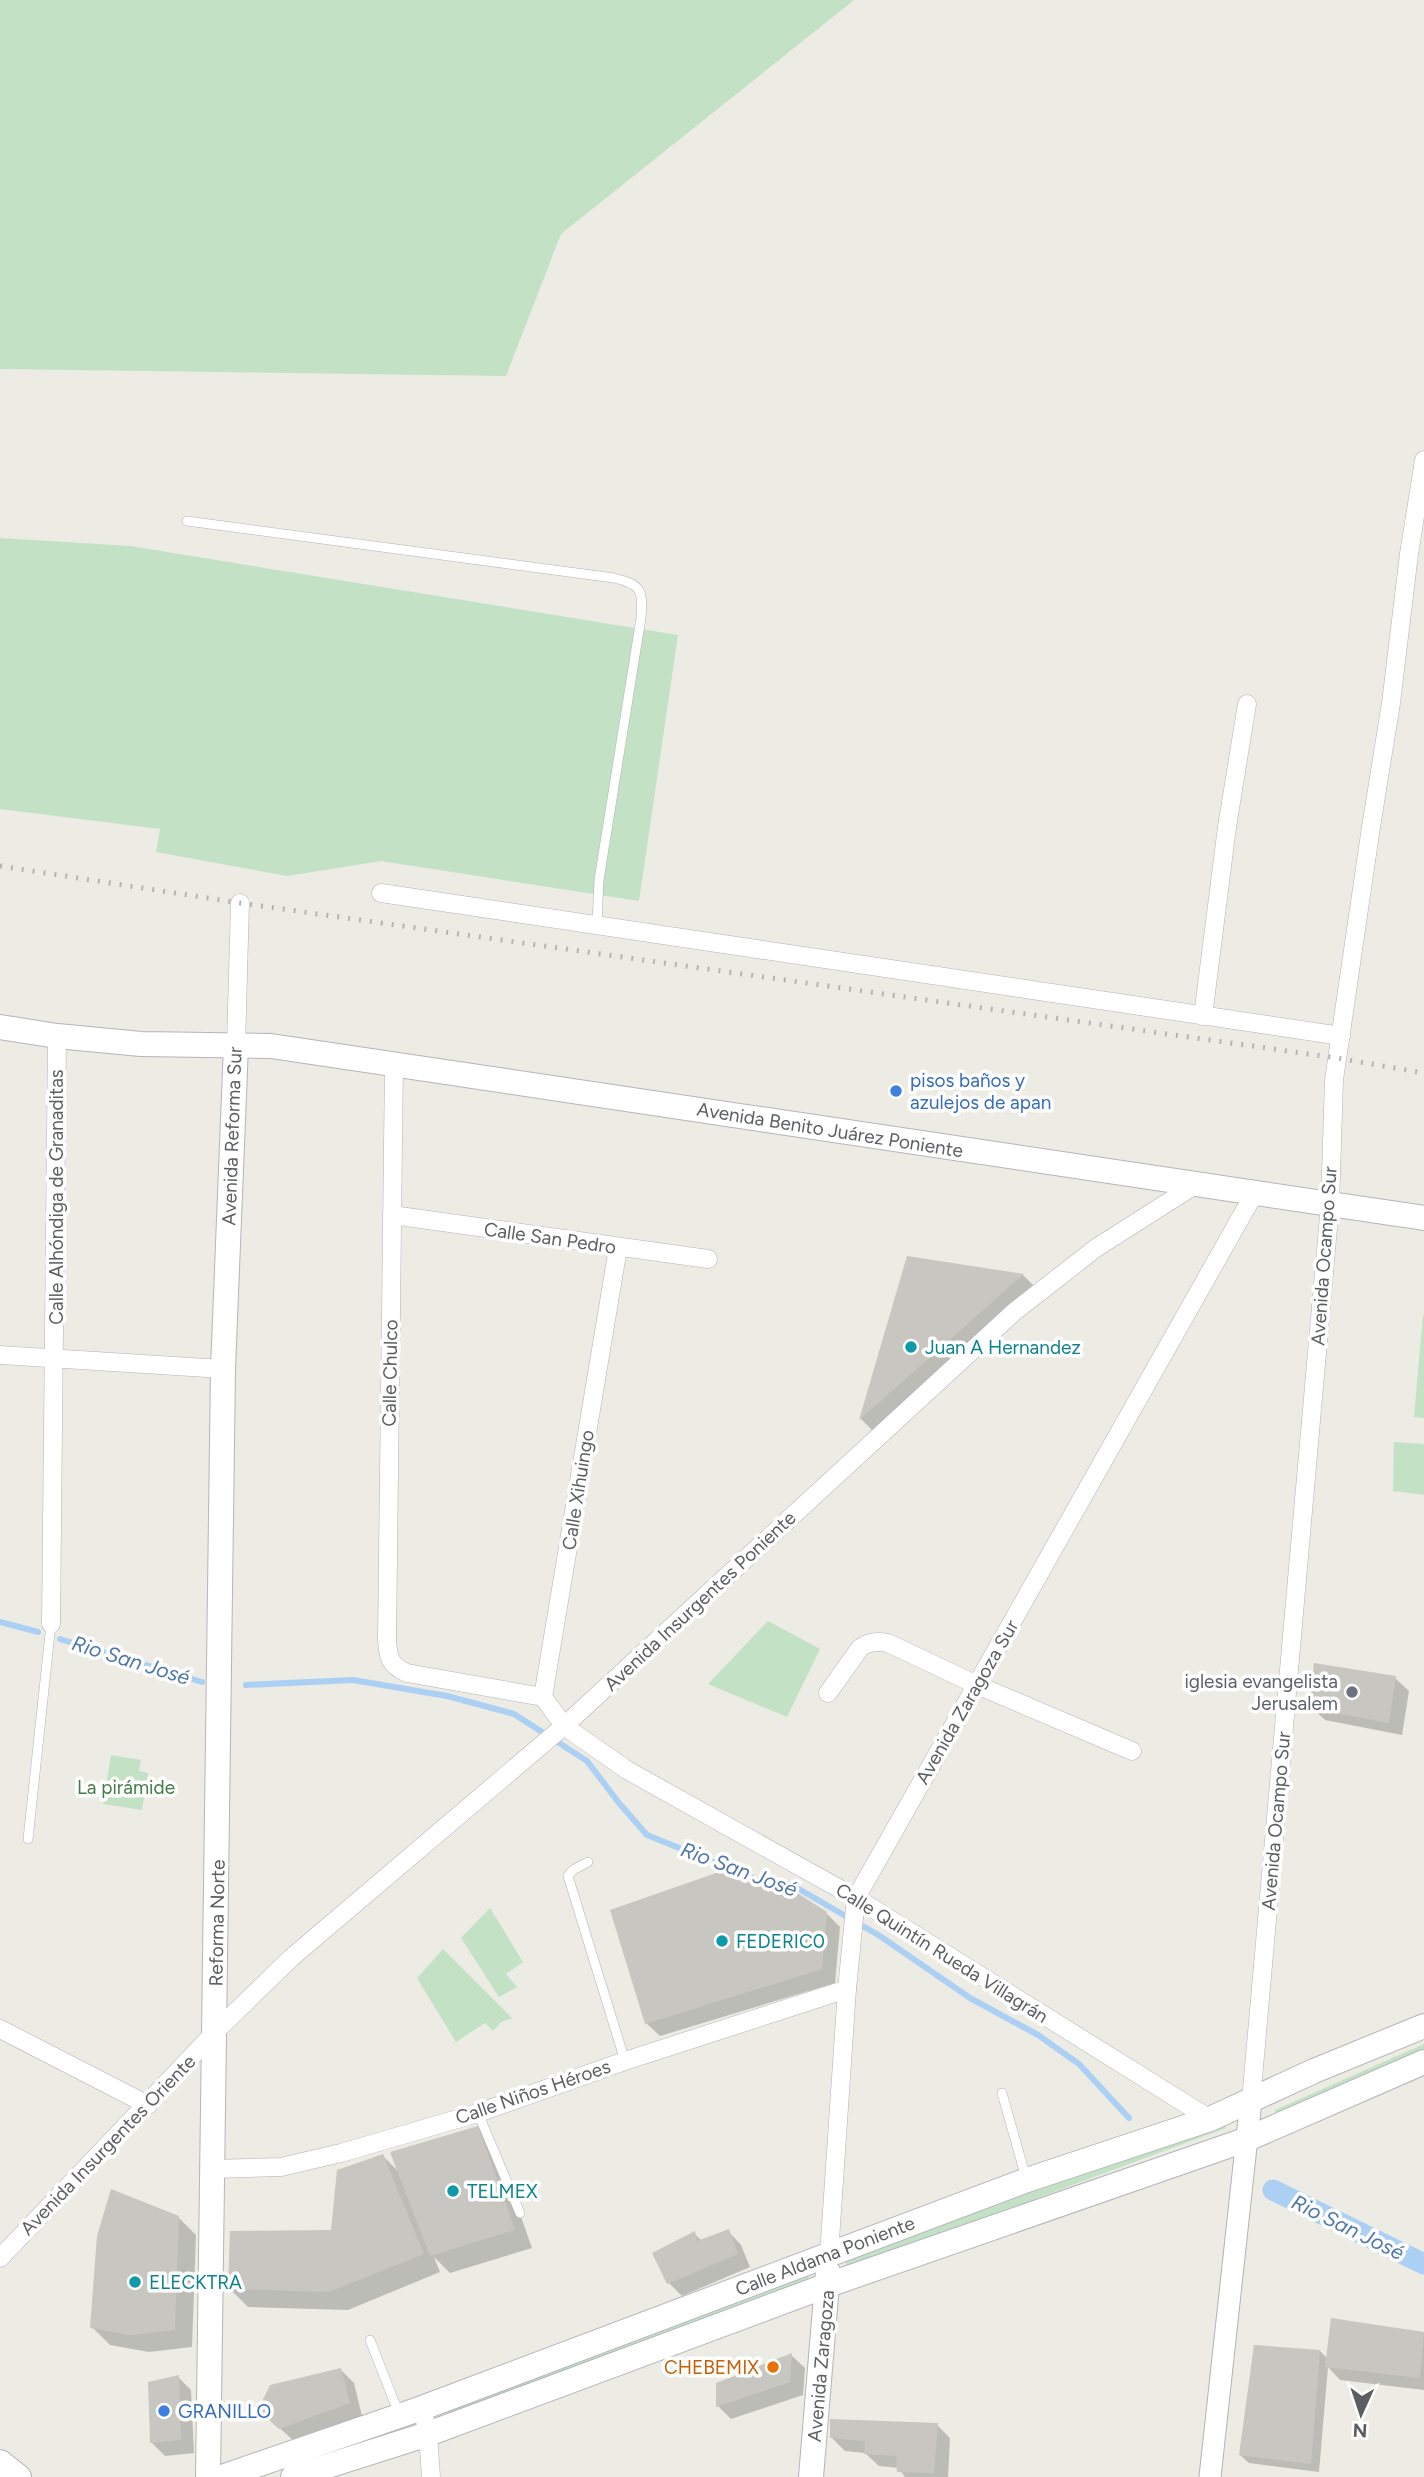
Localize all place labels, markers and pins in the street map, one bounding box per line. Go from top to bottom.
place label: pisos baños y azulejos de apan [910,1069,1051,1114]
marker: pisos baños y azulejos de apan [888,1083,904,1099]
place label: Juan A Hernandez [925,1336,1081,1359]
marker: Juan A Hernandez [903,1339,919,1355]
place label: iglesia evangelista Jerusalem [1184,1670,1338,1715]
marker: iglesia evangelista Jerusalem [1344,1684,1360,1700]
place label: FEDERIC0 [736,1930,825,1953]
marker: FEDERIC0 [714,1933,730,1949]
place label: TELMEX [467,2180,538,2203]
marker: TELMEX [445,2183,461,2199]
place label: ELECKTRA [149,2271,242,2294]
marker: ELECKTRA [127,2274,143,2290]
place label: CHEBEMIX [664,2356,759,2379]
marker: CHEBEMIX [765,2359,781,2375]
place label: GRANILLO [178,2400,271,2423]
marker: GRANILLO [156,2403,172,2419]

